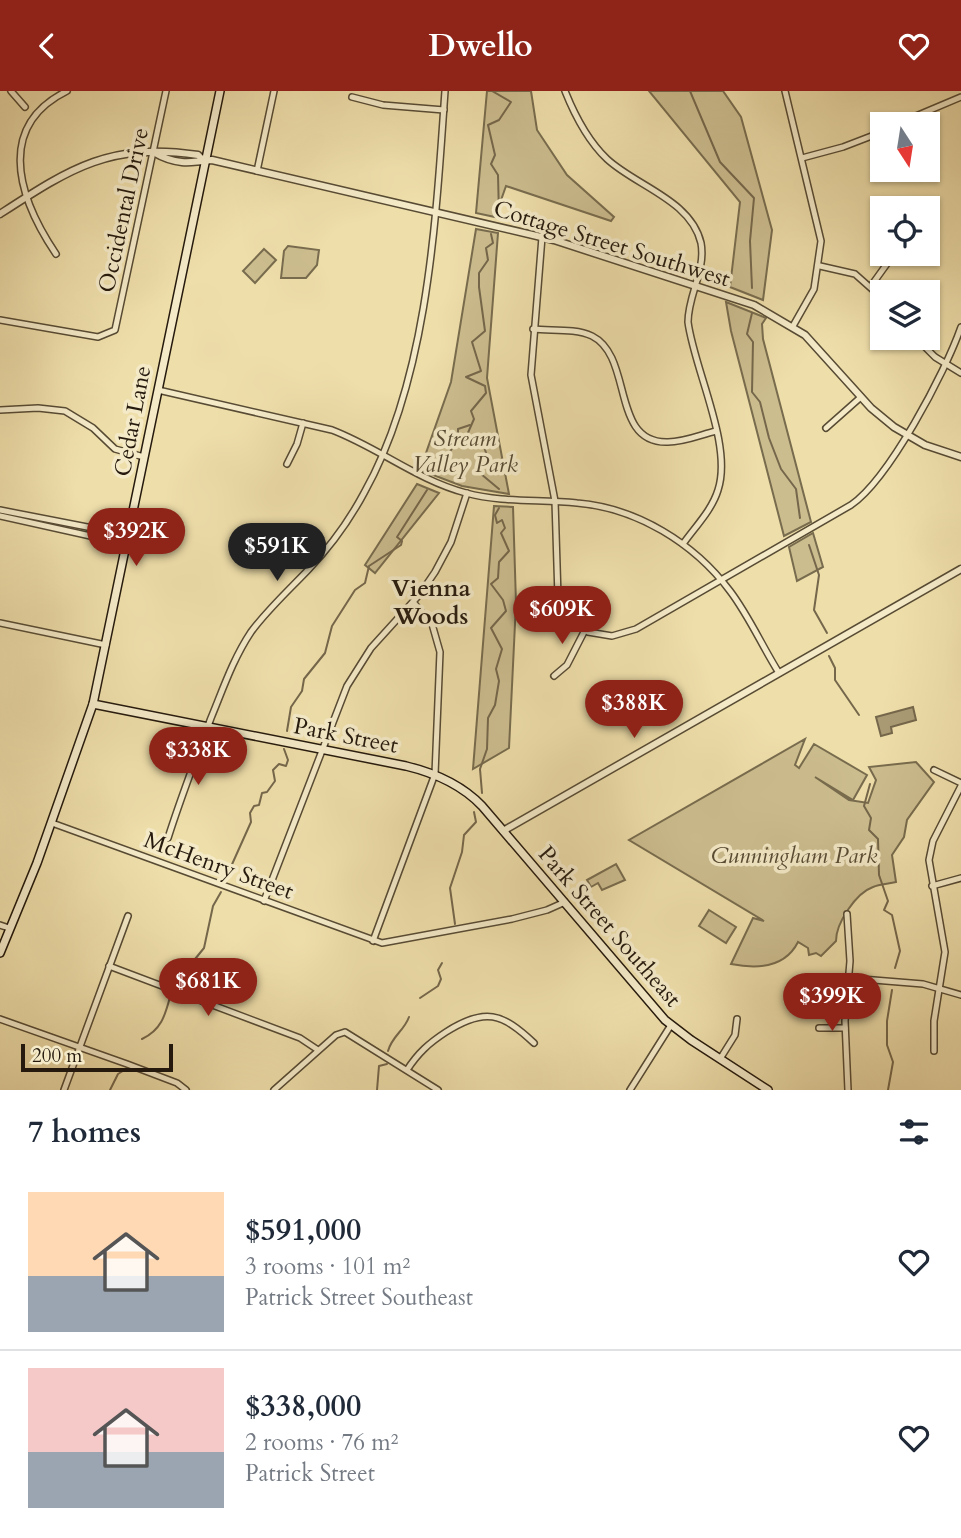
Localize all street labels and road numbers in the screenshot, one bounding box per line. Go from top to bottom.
street label: Occidental Drive [91,125,156,295]
street label: Cottage Street Southwest [490,193,734,294]
street label: Cedar Lane [107,363,158,479]
street label: Park Street [291,710,401,761]
street label: McHenry Street [140,824,298,907]
street label: Park Street Southeast [531,839,688,1013]

